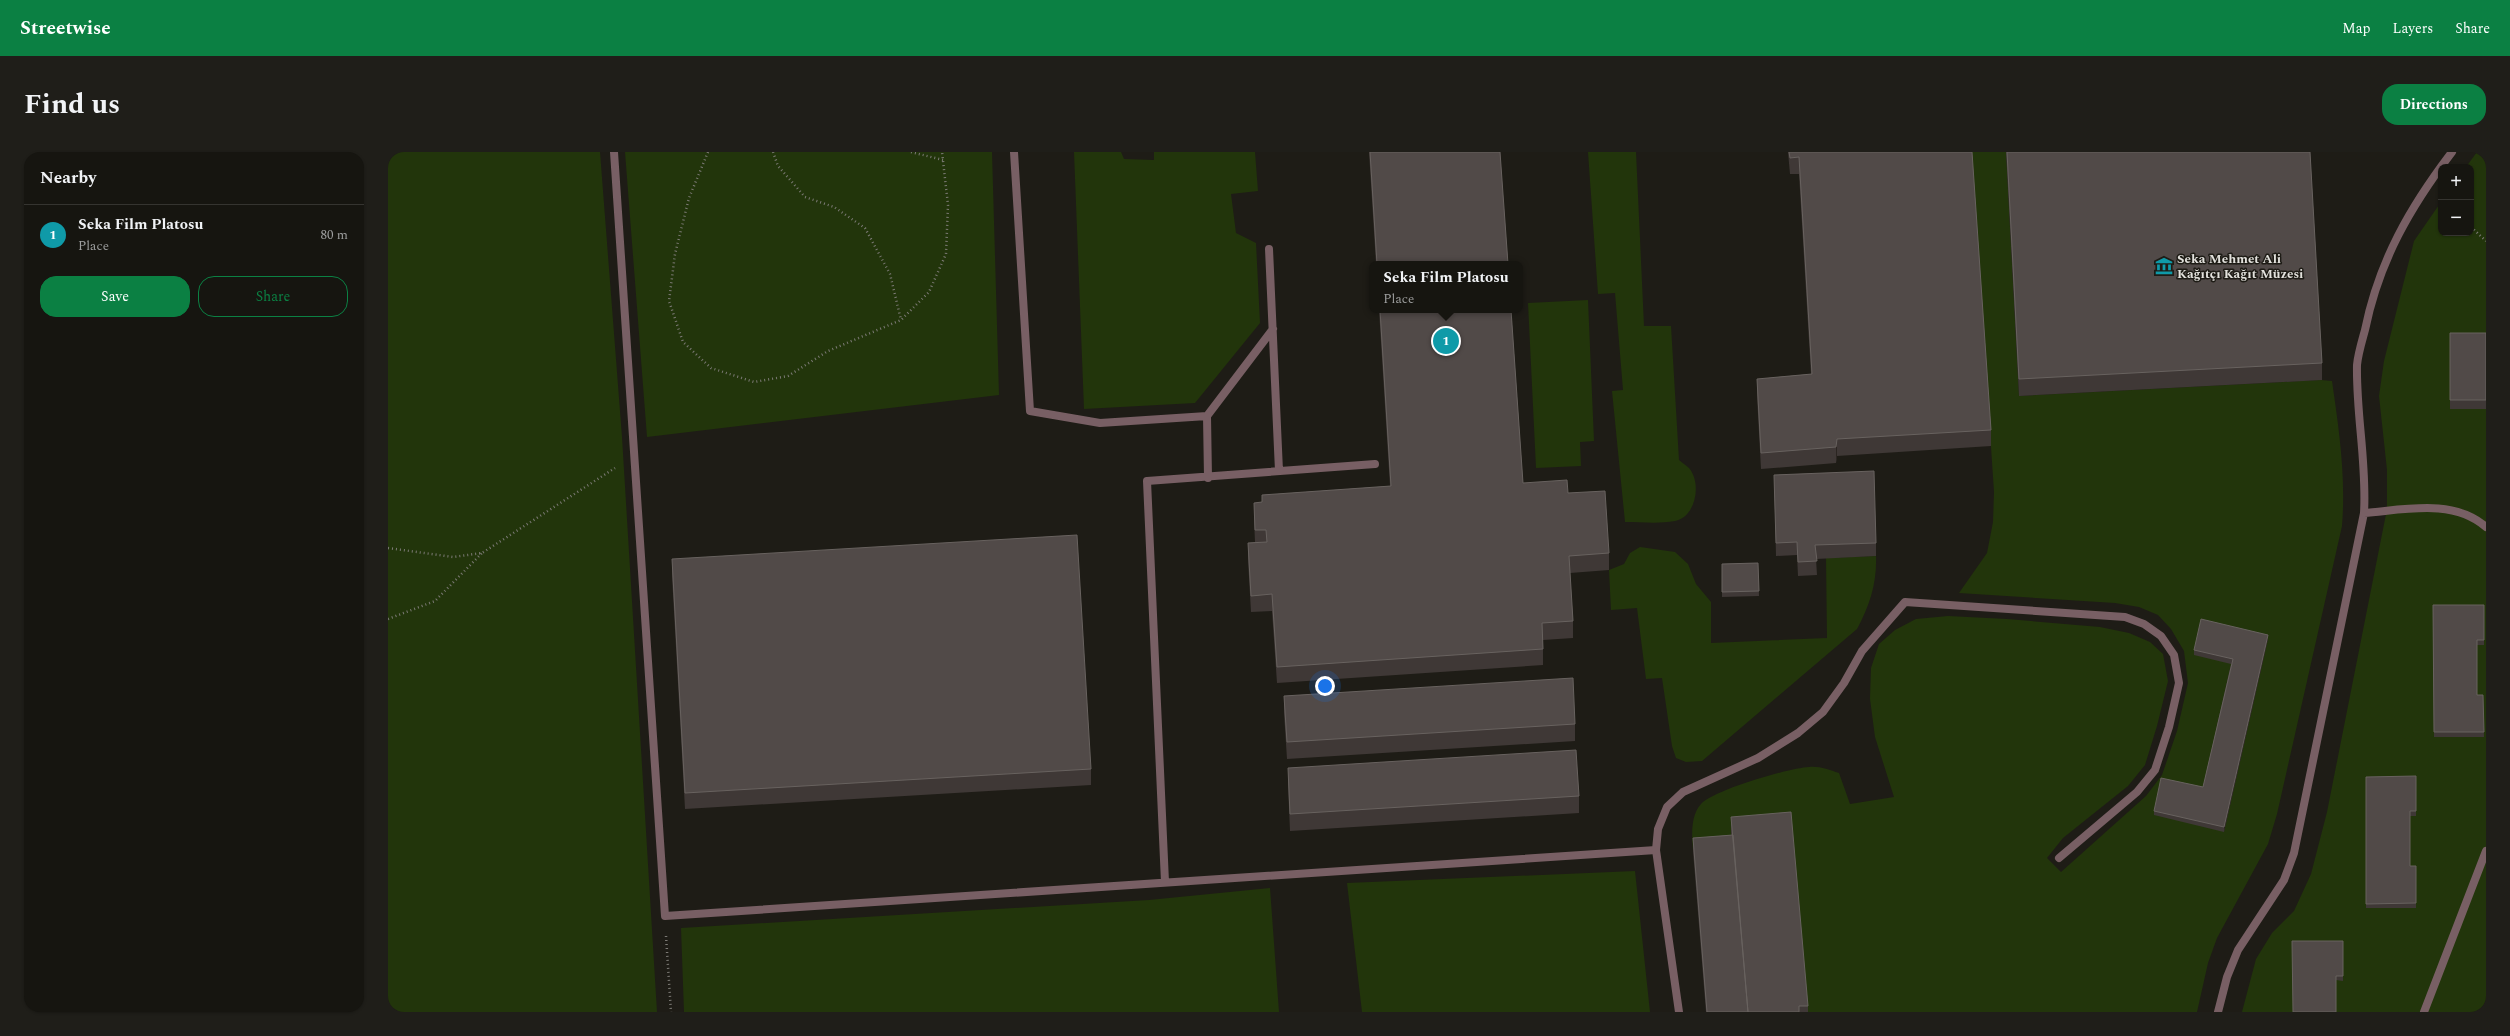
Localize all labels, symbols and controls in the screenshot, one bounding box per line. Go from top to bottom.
text: Streetwise [20,14,111,43]
text: Map [2342,18,2371,39]
text: Layers [2393,18,2433,39]
text: Share [2455,18,2490,39]
text: Find us [24,83,120,126]
button: Directions [2382,84,2486,125]
map controls [2438,164,2474,236]
button: + [2438,164,2474,200]
text: Nearby [40,165,96,191]
button: − [2438,200,2474,236]
text: Seka Film Platosu [78,213,203,236]
text: 1 [49,225,57,245]
text: 80 m [321,225,348,245]
text: Place [78,236,109,256]
place label: Seka Mehmet Ali Kağıtçı Kağıt Müzesi [2177,249,2303,284]
museum icon: Seka Mehmet Ali Kağıtçı Kağıt Müzesi [2154,256,2174,276]
popup [1369,261,1523,313]
text: Seka Film Platosu [1383,266,1509,289]
button: Save [40,276,190,317]
button: Share [198,276,348,317]
text: Place [1383,289,1414,309]
pin: 1 [1433,326,1459,356]
your location [1315,676,1335,696]

